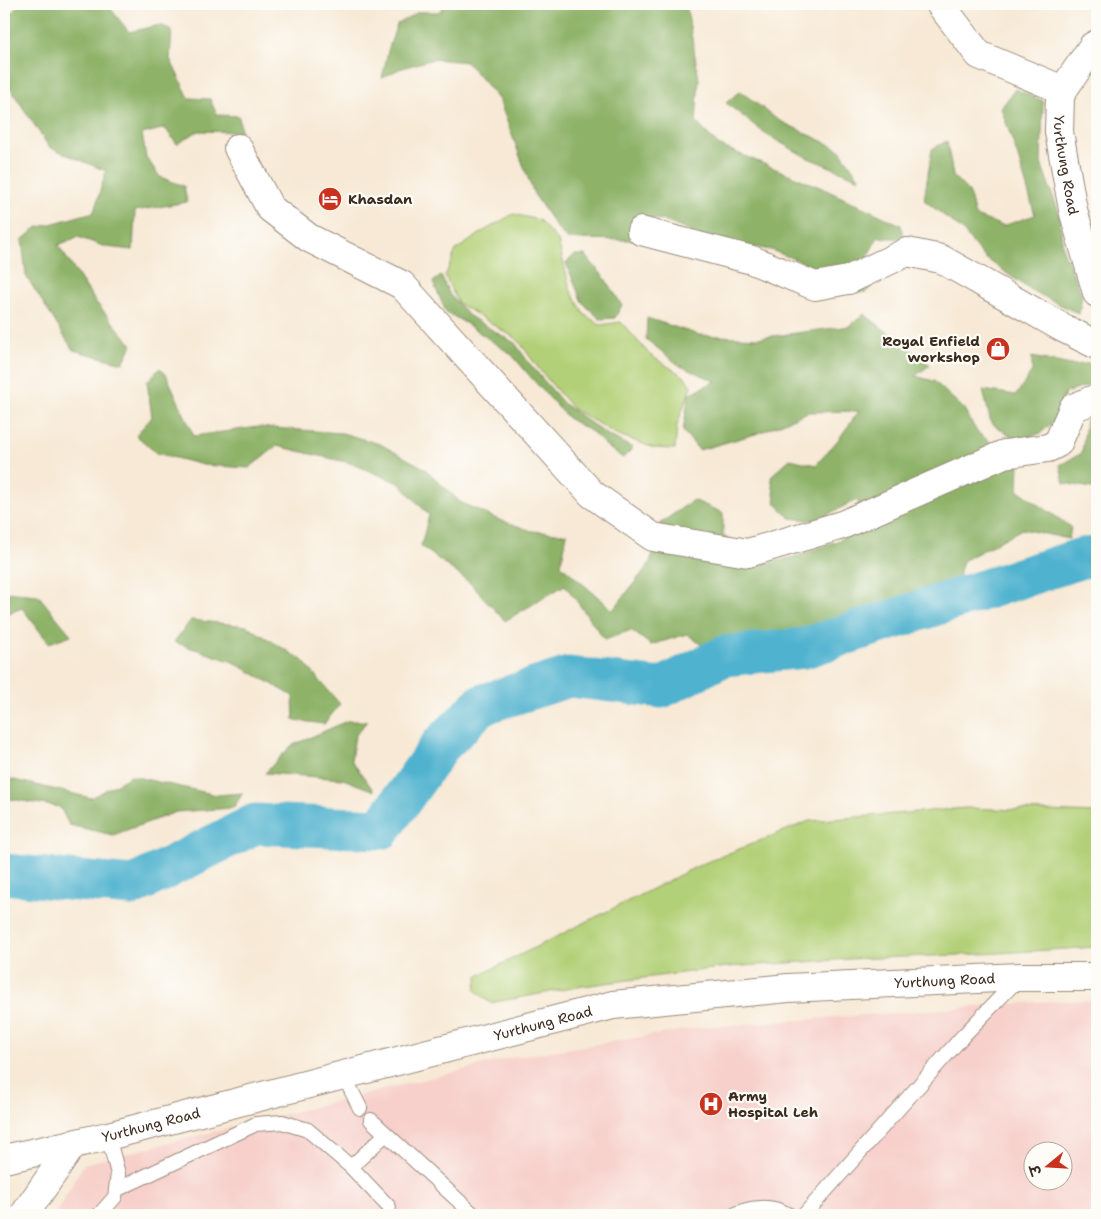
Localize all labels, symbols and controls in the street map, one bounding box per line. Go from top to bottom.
street label: Yurthung Road [1050,115,1083,217]
hotel icon: Khasdan [317,186,343,212]
place label: Khasdan [348,190,412,208]
place label: Royal Enfield workshop [882,332,980,366]
shop icon: Royal Enfield workshop [985,336,1011,362]
street label: Yurthung Road [894,969,996,992]
street label: Yurthung Road [492,1002,594,1045]
place label: Army Hospital Leh [728,1087,818,1121]
hospital icon: Army Hospital Leh [698,1091,724,1117]
street label: Yurthung Road [100,1103,202,1146]
north arrow [1024,1142,1074,1192]
text: उ [1025,1161,1046,1179]

